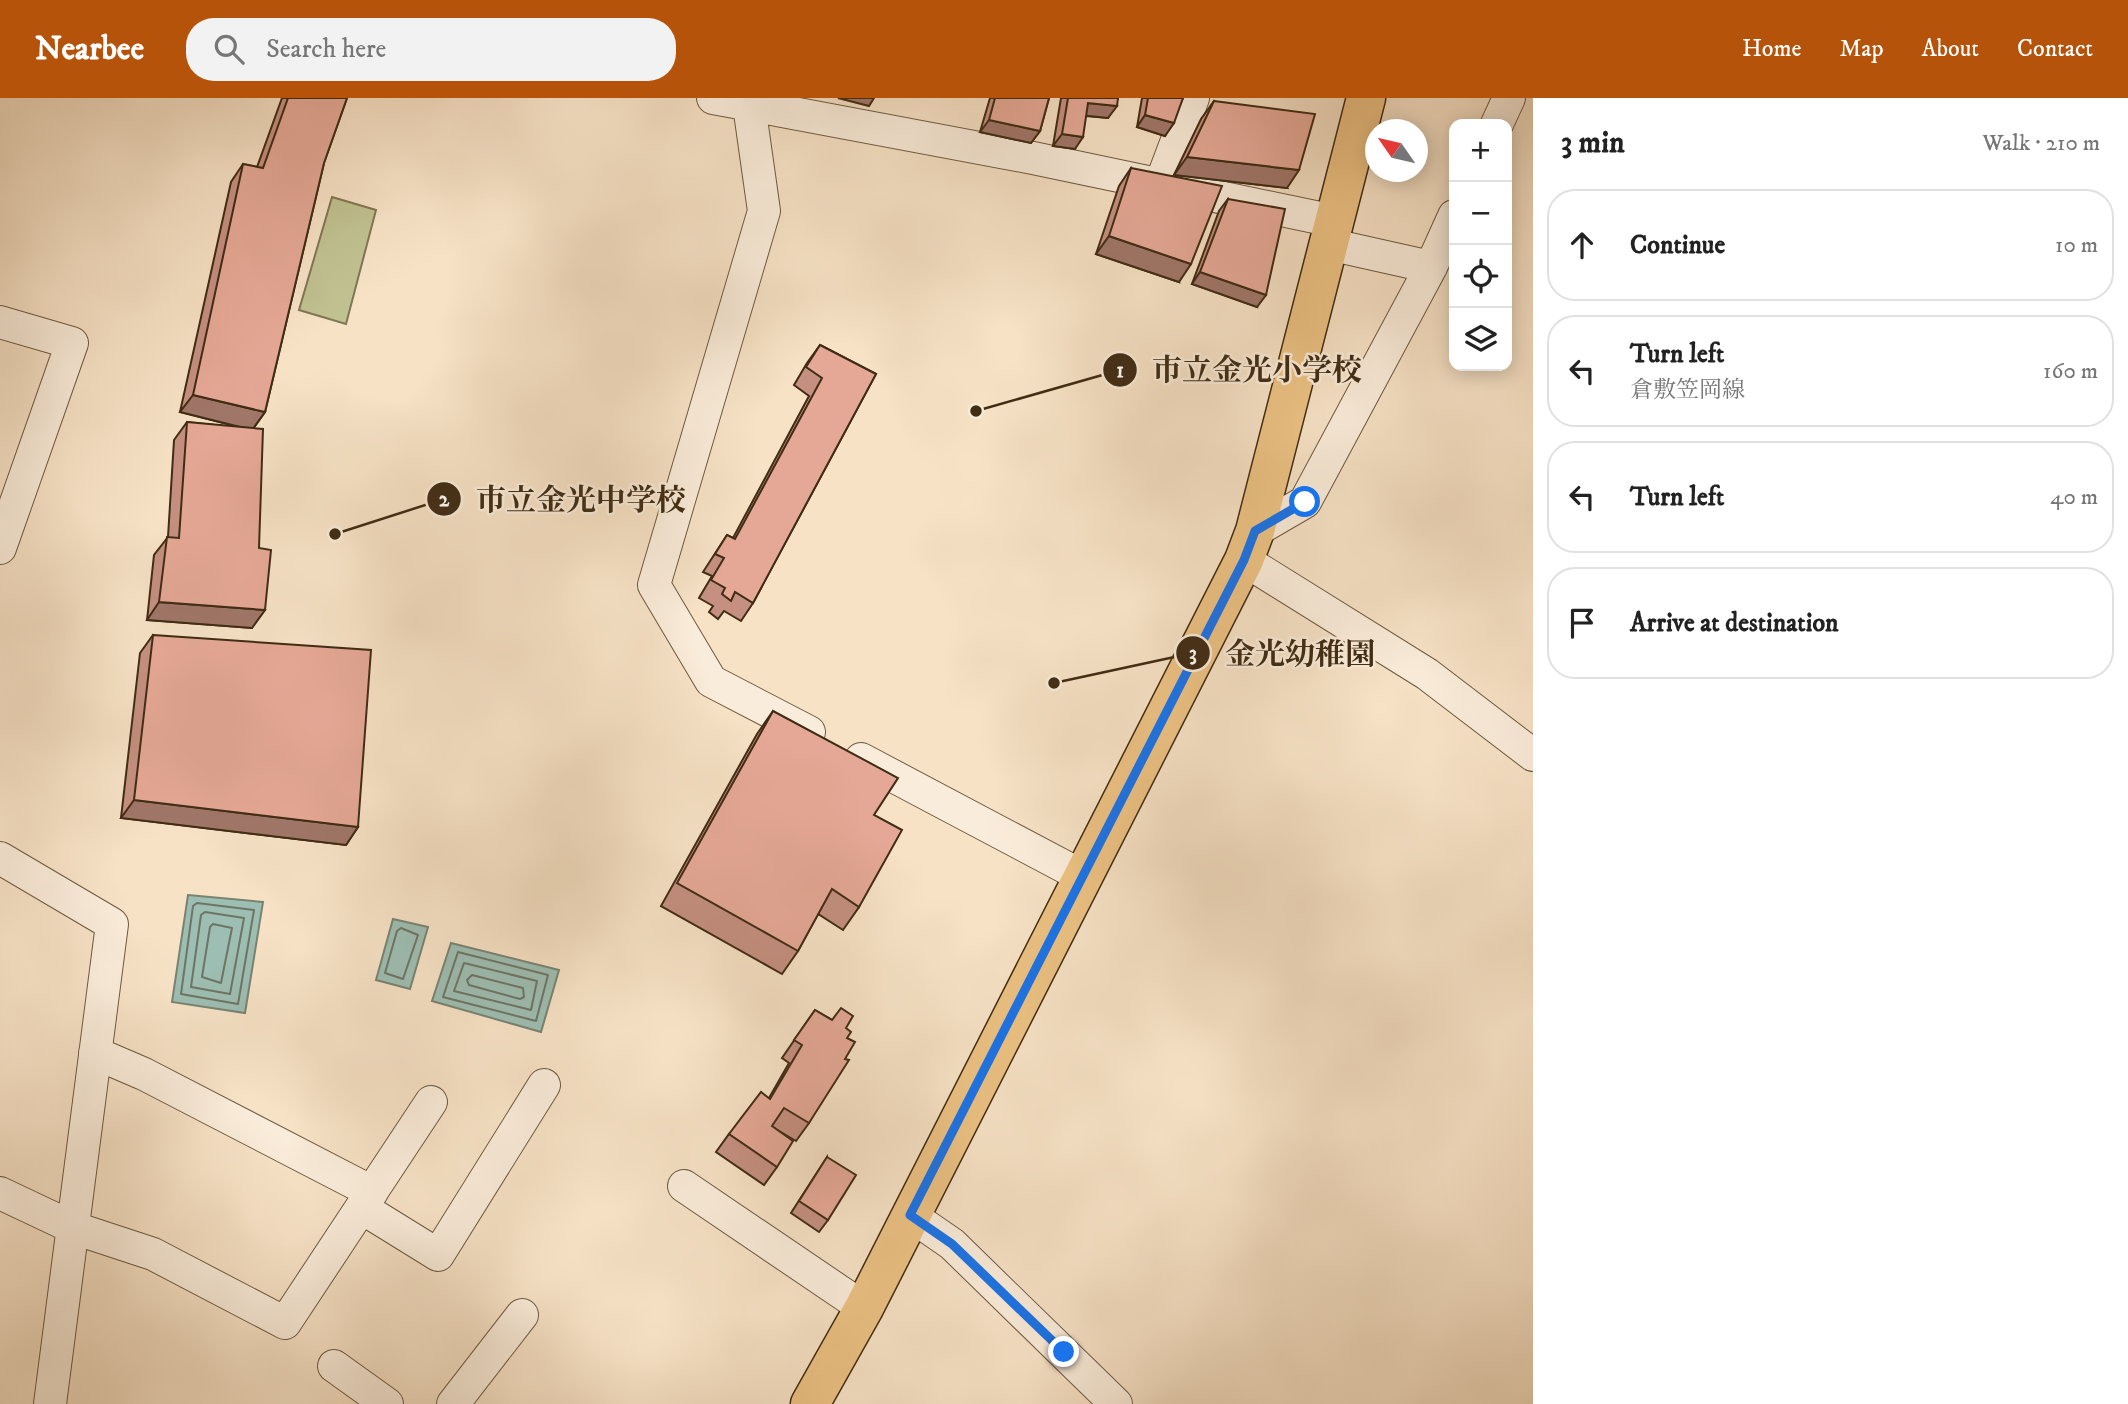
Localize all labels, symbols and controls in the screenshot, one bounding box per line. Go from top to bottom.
search box [186,18,676,81]
text: Nearbee [35,29,144,70]
icon: search [210,30,248,68]
text: Search here [266,33,386,66]
text: Home [1742,34,1801,64]
text: Map [1839,34,1884,64]
text: About [1922,34,1979,64]
text: Contact [2017,34,2093,64]
north arrow [1365,119,1428,182]
map controls [1449,119,1512,371]
button: + [1449,119,1512,182]
text: 3 min [1561,125,1625,162]
text: Walk · 210 m [1983,129,2100,158]
button: − [1449,182,1512,245]
icon: ahead [1563,226,1601,264]
text: Continue [1630,229,1725,262]
text: 10 m [2055,231,2098,260]
button: locate [1449,245,1512,308]
button: layers [1449,308,1512,371]
text: Turn left [1630,338,1724,371]
callout: 市立金光小学校 [1103,344,1376,395]
icon: left [1563,352,1601,390]
text: 市立金光小学校 [1152,353,1362,390]
text: 160 m [2043,357,2098,386]
text: 1 [1116,358,1124,384]
text: 倉敷笠岡線 [1630,376,1745,405]
callout: 市立金光中学校 [427,474,700,525]
icon: left [1563,478,1601,516]
text: Turn left [1630,481,1724,514]
text: 市立金光中学校 [476,483,686,520]
text: 40 m [2050,483,2098,512]
route start [1289,486,1320,517]
text: 2 [439,487,450,513]
icon: arrive [1563,604,1601,642]
text: Arrive at destination [1630,607,1839,640]
callout: 金光幼稚園 [1176,628,1389,679]
text: 金光幼稚園 [1225,637,1375,674]
text: 3 [1189,641,1197,667]
route end [1048,1336,1079,1367]

